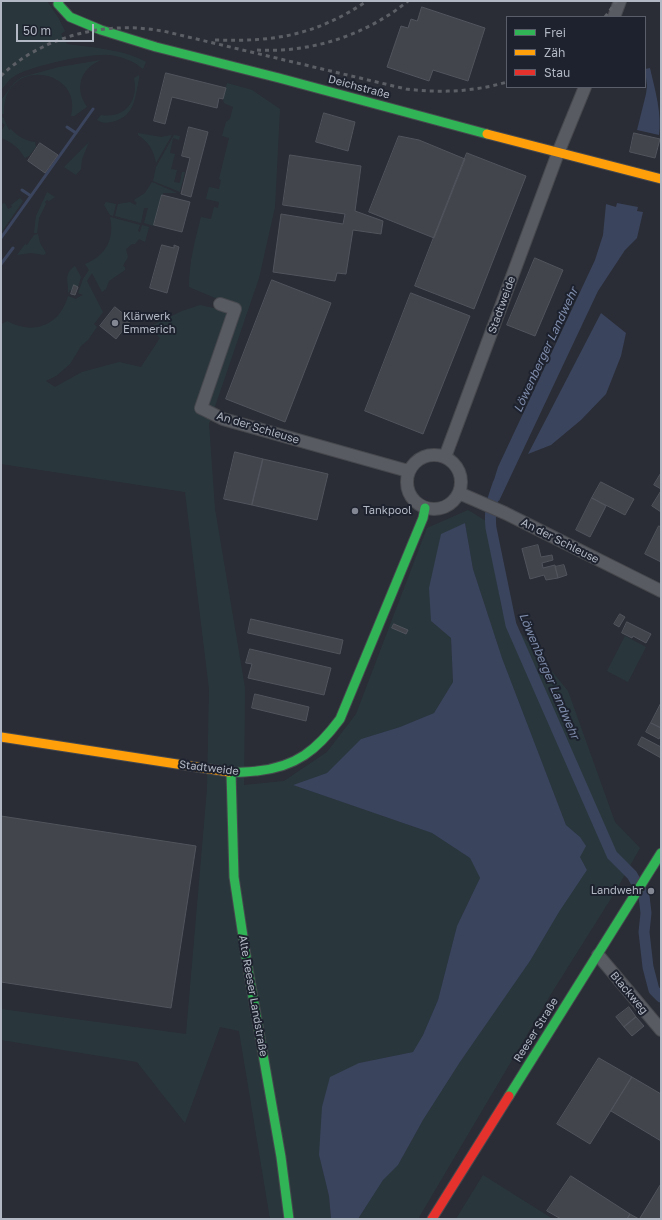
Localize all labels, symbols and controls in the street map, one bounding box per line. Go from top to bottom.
scale bar [18,16,96,42]
legend [506,16,646,88]
text: 50 m [23,23,51,38]
text: Frei [544,25,566,40]
text: Zäh [544,45,565,60]
text: Stau [544,65,570,80]
street label: Deichstraße [327,72,391,102]
street label: Stadtweide [486,275,518,335]
water label: Löwenberger Landwehr [511,285,581,415]
place label: Klärwerk Emmerich [123,310,176,336]
marker: Klärwerk Emmerich [110,318,120,328]
street label: An der Schleuse [215,409,301,447]
place label: Tankpool [363,504,412,518]
marker: Tankpool [350,506,360,516]
street label: An der Schleuse [519,516,601,566]
water label: Löwenberger Landwehr [516,611,582,741]
street label: Stadtweide [178,758,240,778]
place label: Landwehr [591,884,643,898]
marker: Landwehr [646,886,656,896]
street label: Alte Reeser Landstraße [236,934,270,1058]
street label: Blackweg [607,969,651,1017]
street label: Reeser Straße [511,995,561,1065]

